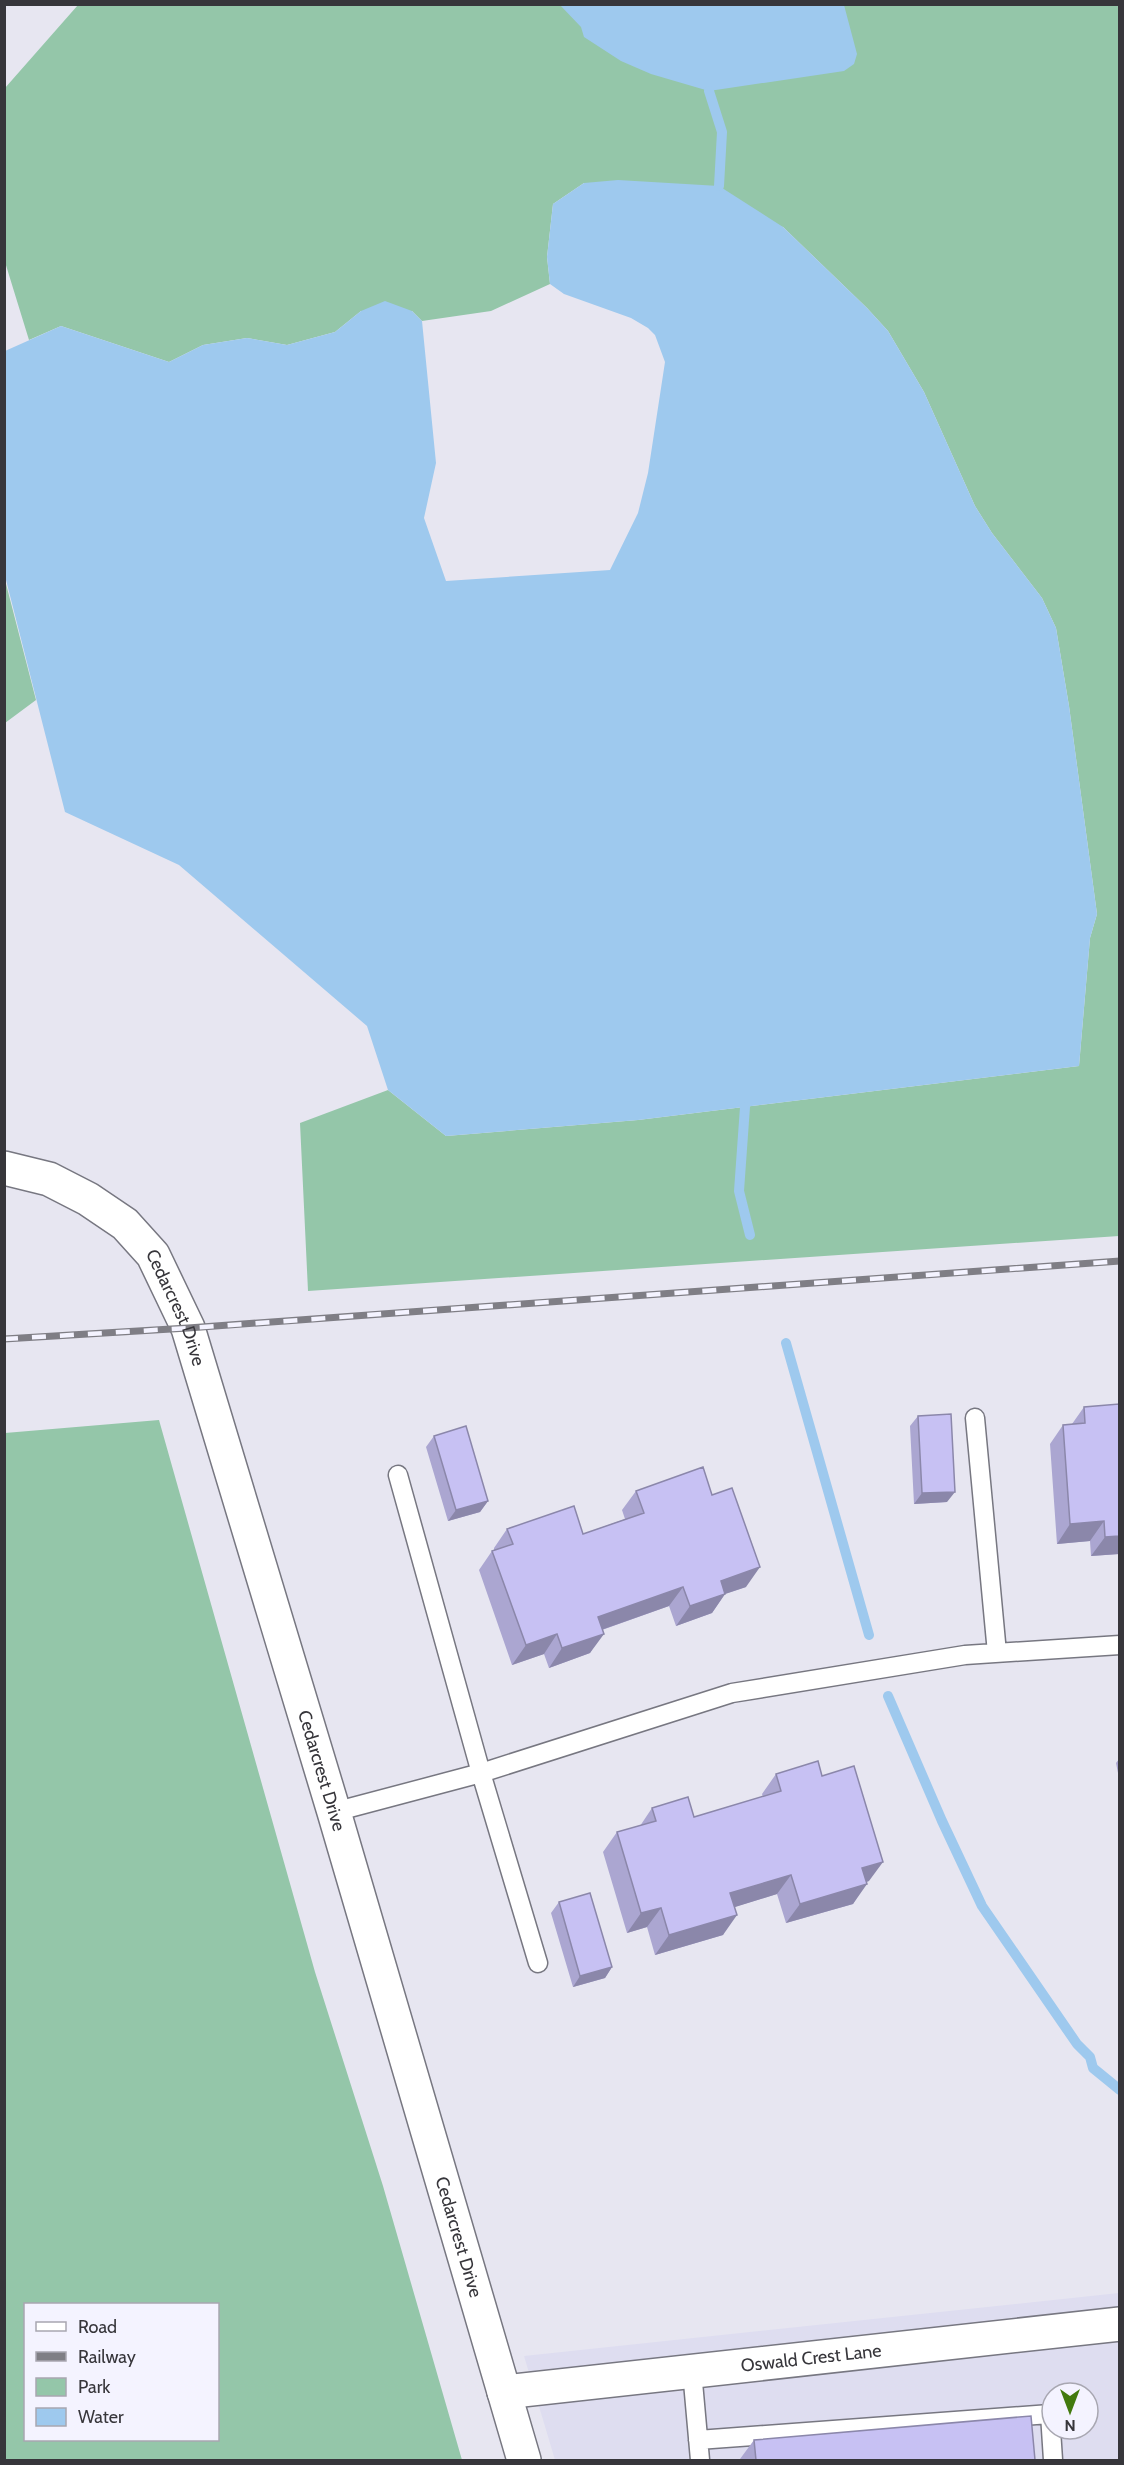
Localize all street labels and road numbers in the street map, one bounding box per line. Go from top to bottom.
street label: Cedarcrest Drive [141,1246,210,1369]
street label: Cedarcrest Drive [293,1708,350,1834]
street label: Cedarcrest Drive [430,2174,487,2300]
street label: Oswald Crest Lane [740,2339,883,2377]

